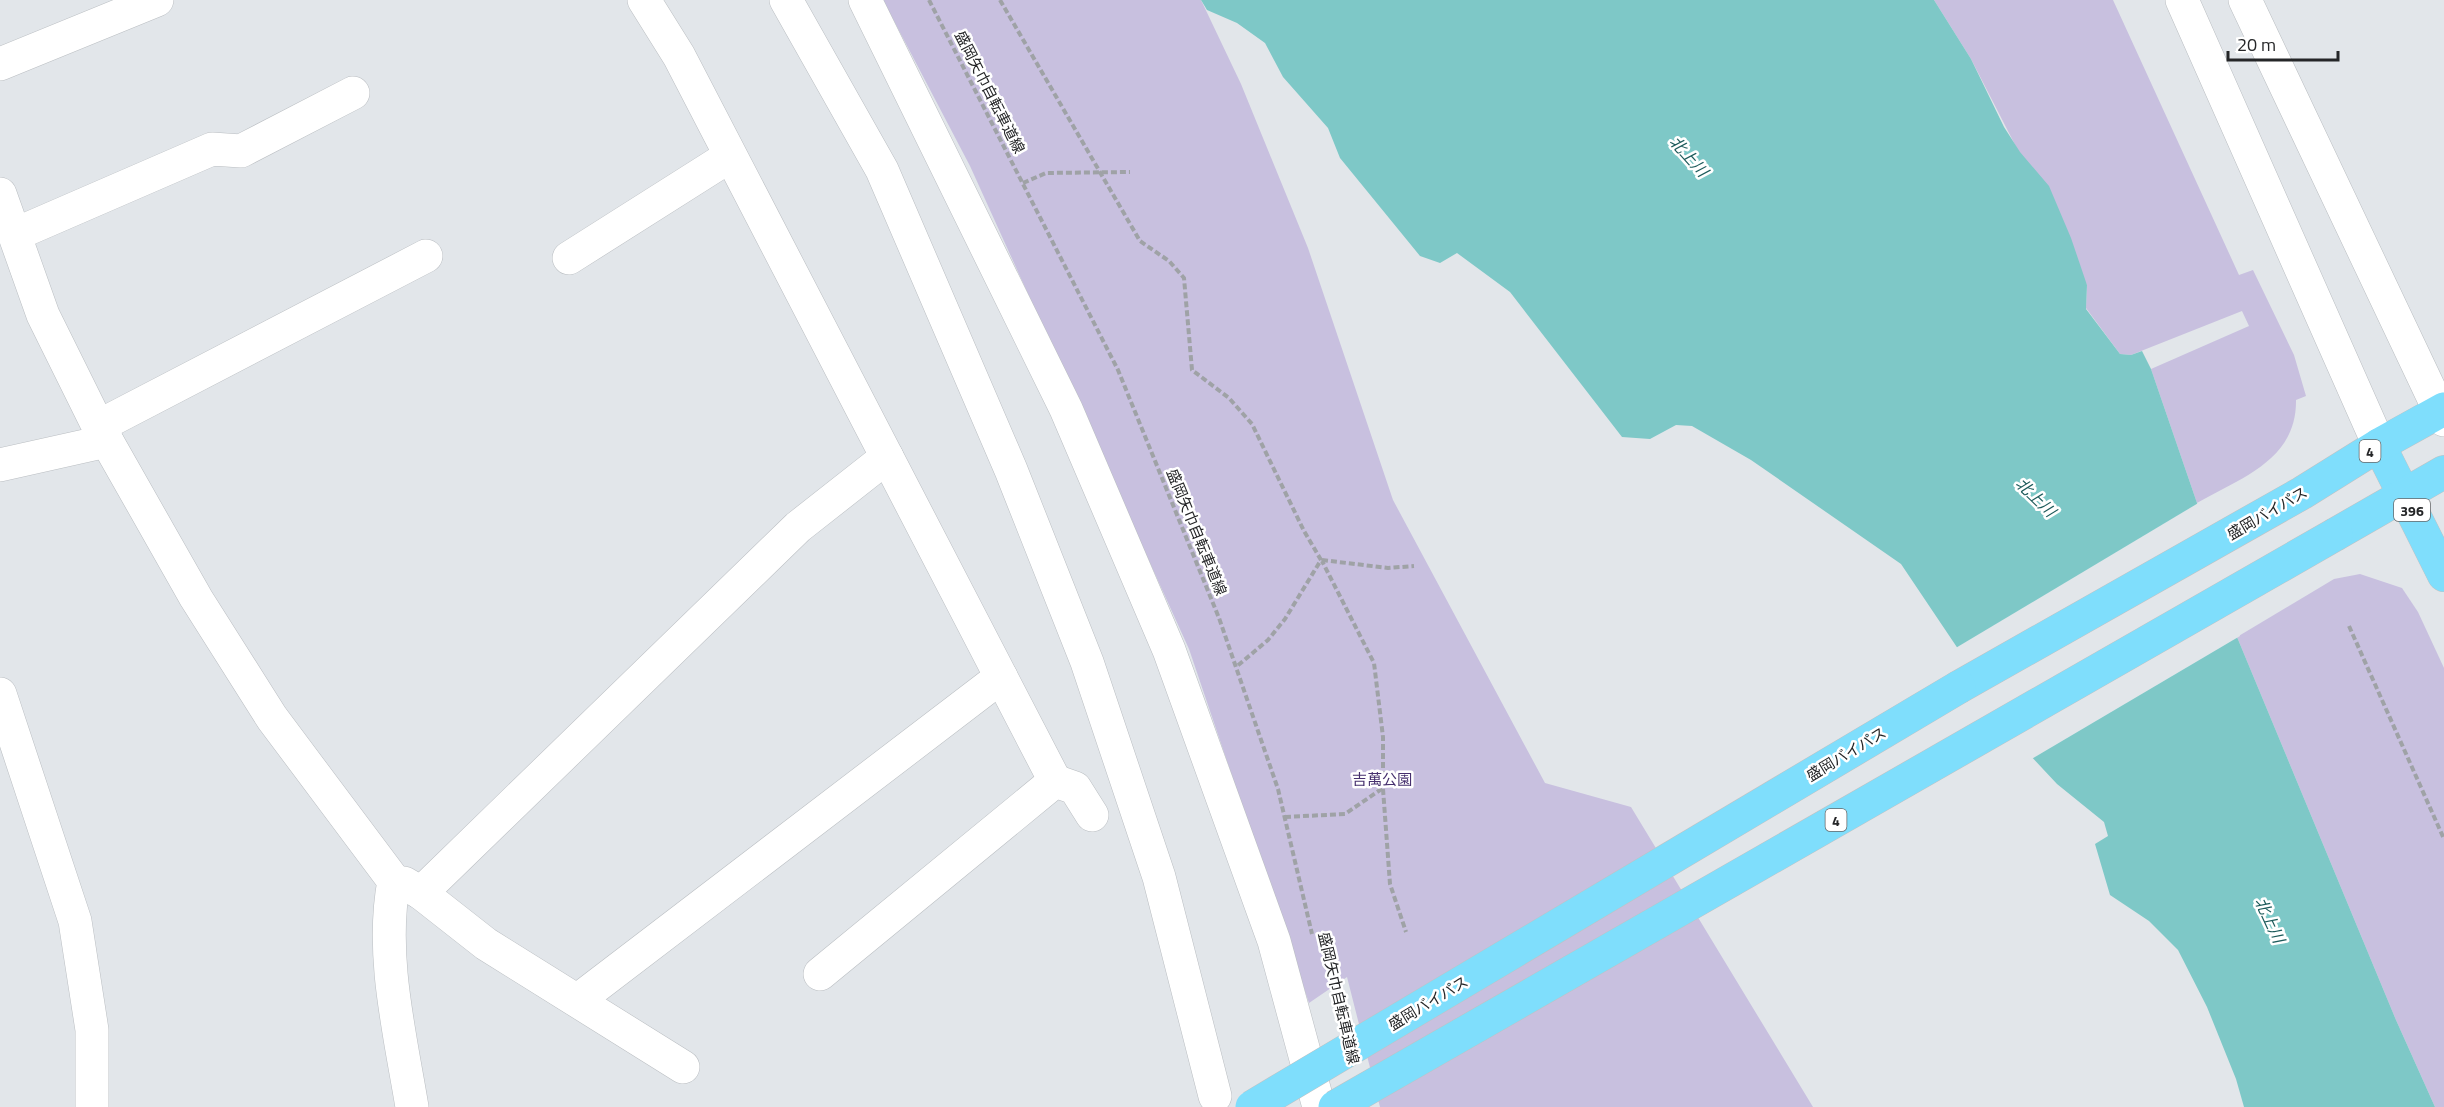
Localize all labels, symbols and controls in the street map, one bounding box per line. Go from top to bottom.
scale bar [2228,24,2338,62]
street label: 盛岡矢巾自転車道線 [949,27,1031,157]
text: 20 m [2237,31,2276,58]
water label: 北上川 [1664,130,1715,183]
road number: 4 [2360,440,2380,462]
street label: 盛岡矢巾自転車道線 [1161,465,1233,599]
water label: 北上川 [2010,472,2063,524]
street label: 盛岡バイパス [2222,481,2312,545]
road number: 396 [2394,499,2430,521]
street label: 盛岡バイパス [1802,721,1890,787]
park label: 吉萬公園 [1352,768,1412,791]
road number: 4 [1826,809,1846,831]
water label: 北上川 [2249,893,2292,949]
street label: 盛岡矢巾自転車道線 [1313,930,1365,1066]
street label: 盛岡バイパス [1384,970,1472,1036]

